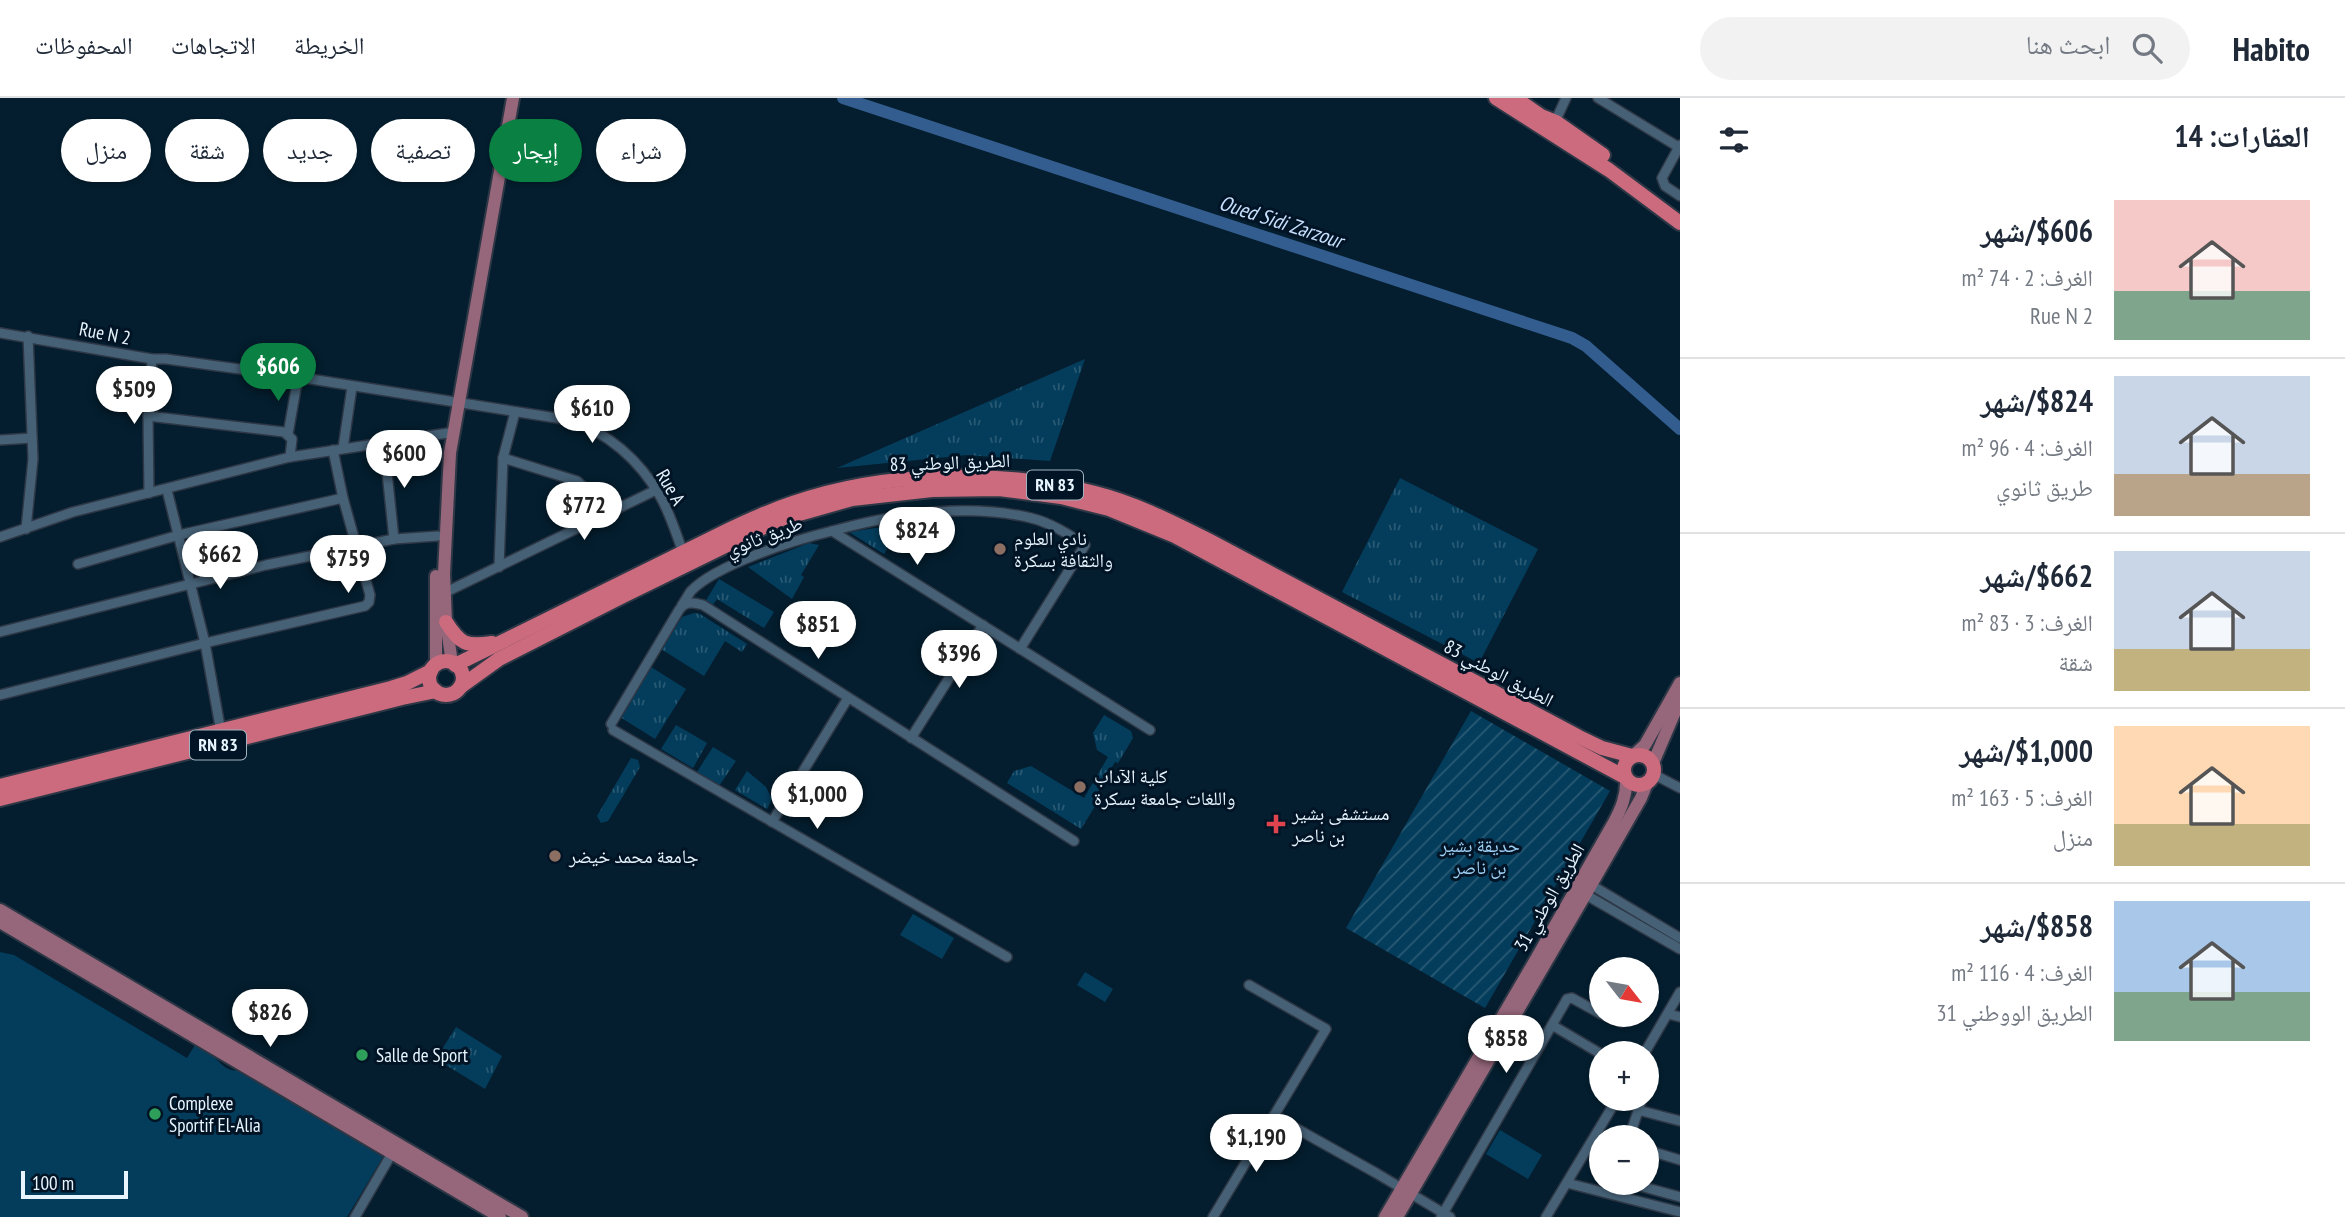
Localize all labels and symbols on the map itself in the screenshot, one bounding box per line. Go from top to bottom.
water label: Oued Sidi Zarzour [1216,189,1349,255]
street label: Rue N 2 [77,316,133,350]
pin: $606 [237,344,319,403]
pin: $509 [93,366,175,426]
pin: $610 [551,386,633,445]
pin: $600 [363,430,445,490]
street label: الطريق الوطني 83 [889,448,1011,480]
street label: Rue A [651,465,691,509]
road number: RN 83 [1027,470,1083,500]
pin: $772 [543,482,625,542]
pin: $824 [876,508,958,567]
street label: طريق ثانوي [722,510,807,565]
place label: نادي العلوم والثقافة بسكرة [1014,526,1113,572]
pin: $662 [179,532,261,591]
pin: $759 [307,536,389,595]
marker: نادي العلوم والثقافة بسكرة [992,541,1008,557]
pin: $851 [777,602,859,661]
pin: $396 [918,630,1000,690]
street label: الطريق الوطني 83 [1438,634,1558,715]
road number: RN 83 [190,730,246,760]
place label: كلية الآداب واللغات جامعة بسكرة [1094,764,1235,810]
pin: $1,000 [760,772,874,831]
marker: كلية الآداب واللغات جامعة بسكرة [1072,779,1088,795]
place label: مستشفى بشير بن ناصر [1291,801,1389,847]
marker: مستشفى بشير بن ناصر [1266,814,1286,834]
park label: حديقة بشير بن ناصر [1439,833,1520,879]
street label: الطريق الوطني 31 [1508,839,1593,957]
place label: جامعة محمد خيضر [568,844,699,868]
marker: جامعة محمد خيضر [547,848,563,864]
north arrow [1589,957,1659,1027]
pin: $826 [229,990,311,1049]
pin: $858 [1465,1016,1547,1075]
place label: Salle de Sport [376,1043,469,1067]
marker: Salle de Sport [354,1047,370,1063]
place label: Complexe Sportif El-Alia [169,1091,261,1137]
marker: Complexe Sportif El-Alia [147,1106,163,1122]
pin: $1,190 [1199,1114,1313,1174]
scale bar [21,1168,128,1200]

